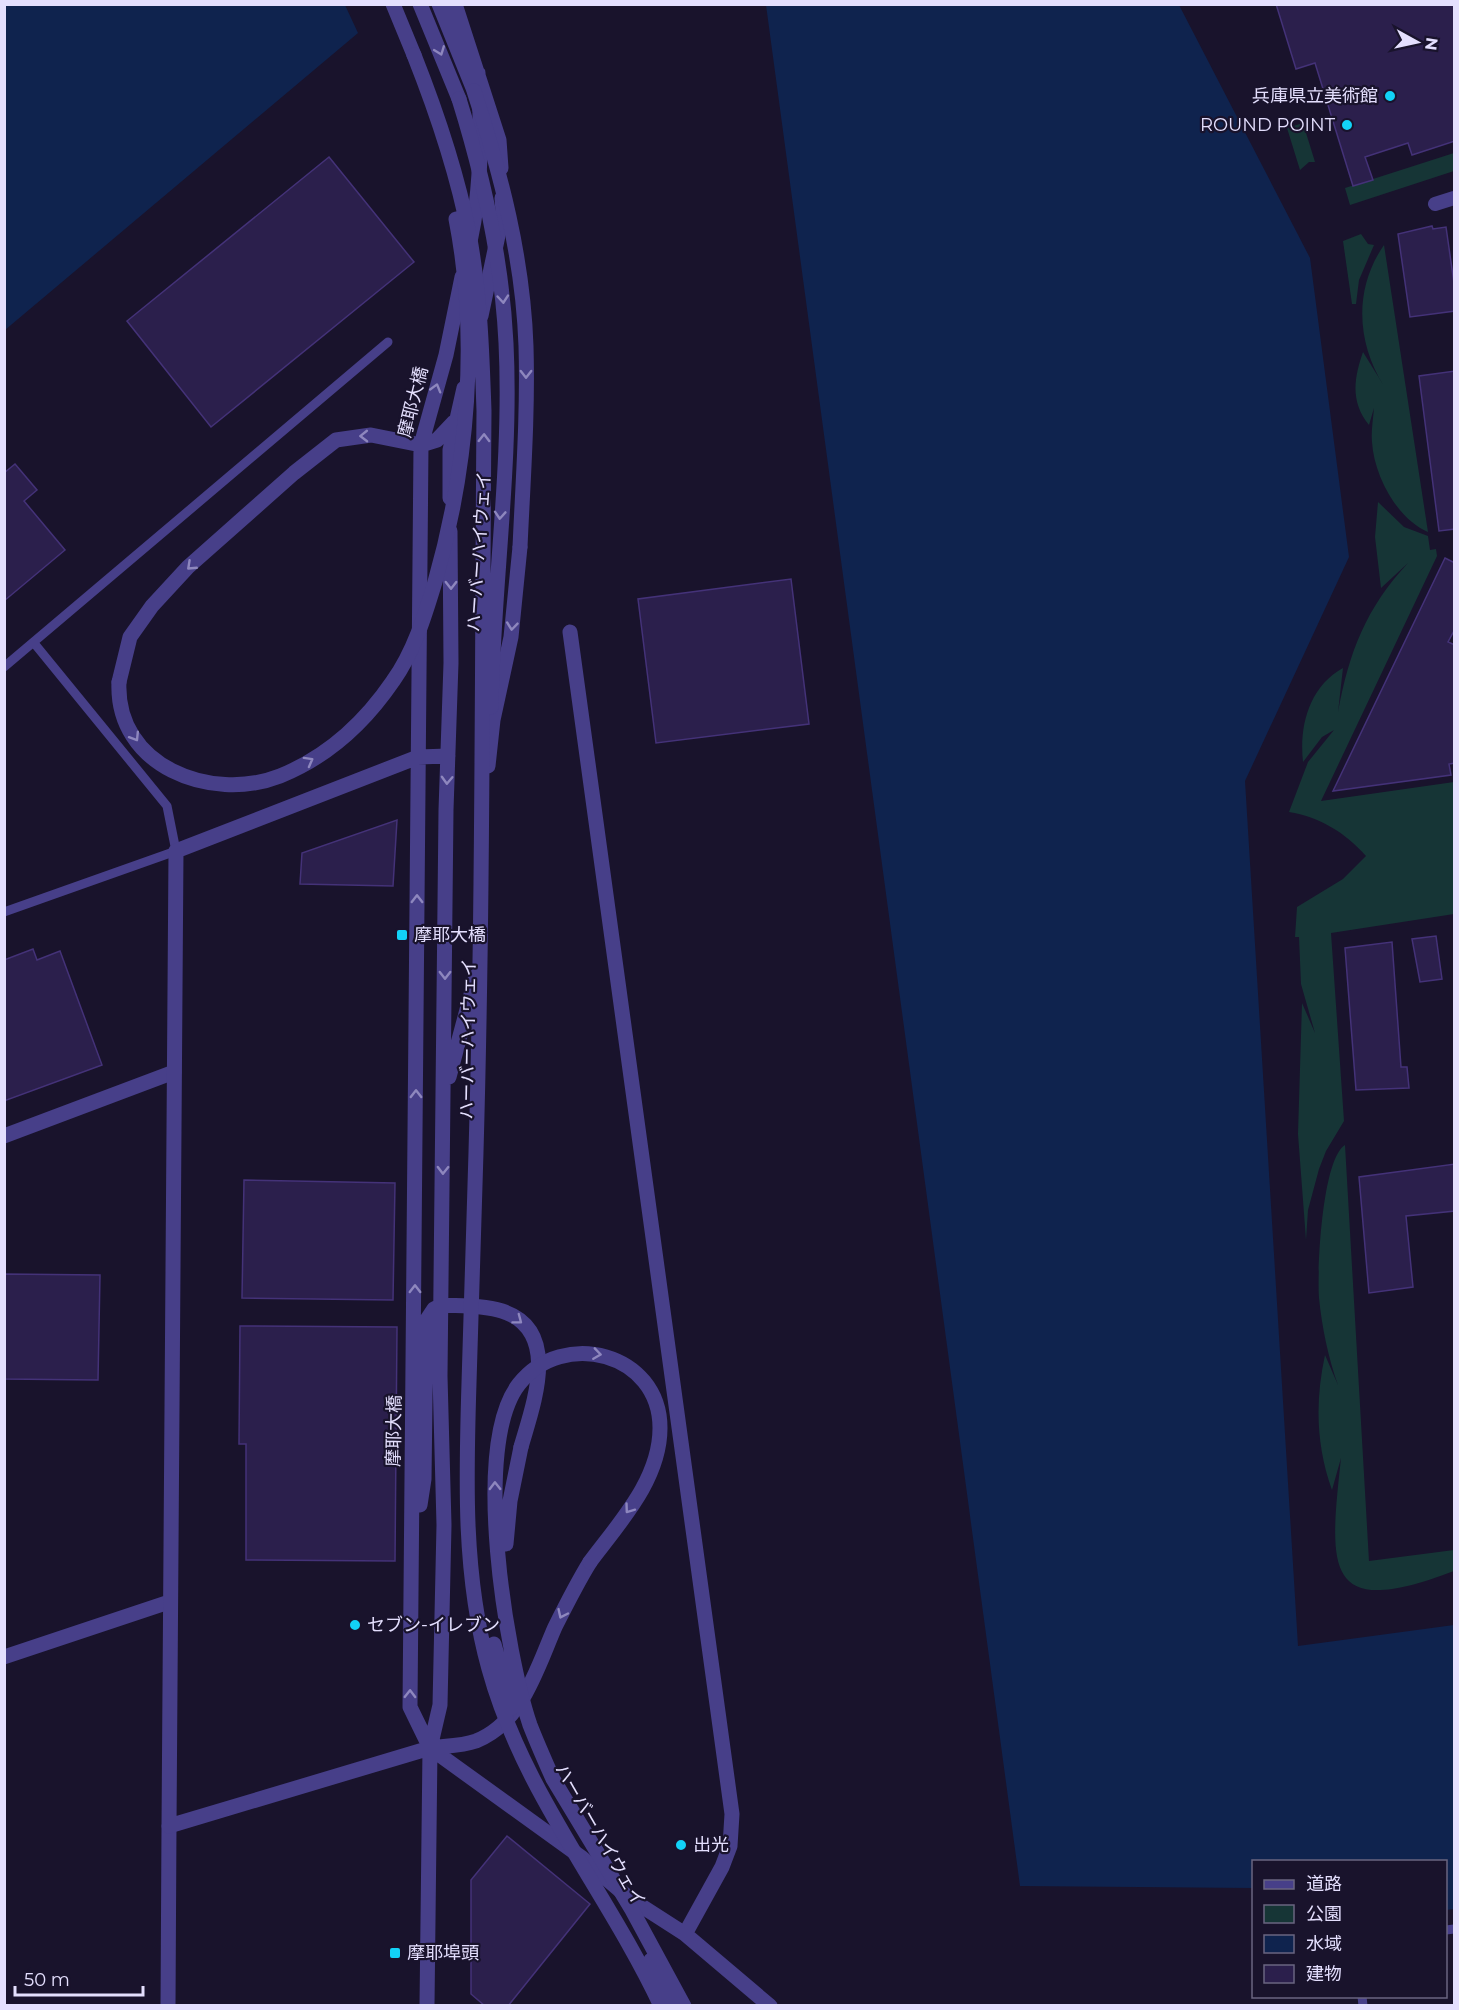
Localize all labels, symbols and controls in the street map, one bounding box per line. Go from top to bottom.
north arrow [1387,12,1447,72]
text: N [1421,36,1442,52]
one-way arrow [433,45,445,56]
place label: 兵庫県立美術館 [1252,85,1378,107]
marker: 兵庫県立美術館 [1383,89,1397,103]
place label: ROUND POINT [1200,114,1336,136]
marker: ROUND POINT [1340,118,1354,132]
one-way arrow [496,294,509,303]
street label: 摩耶大橋 [394,364,432,440]
one-way arrow [520,370,532,379]
one-way arrow [429,383,441,394]
one-way arrow [359,430,368,442]
one-way arrow [478,433,490,442]
street label: ハーバーハイウェイ [462,471,496,633]
one-way arrow [494,510,507,519]
one-way arrow [187,559,197,570]
one-way arrow [445,581,457,590]
one-way arrow [507,622,519,631]
one-way arrow [127,731,139,741]
one-way arrow [303,757,313,768]
one-way arrow [441,776,454,785]
one-way arrow [411,895,423,904]
place label: 摩耶大橋 [414,924,486,946]
marker: 摩耶大橋 [395,928,409,942]
street label: ハーバーハイウェイ [456,958,480,1120]
one-way arrow [439,971,451,980]
one-way arrow [410,1090,422,1099]
one-way arrow [437,1166,449,1175]
one-way arrow [409,1285,421,1294]
one-way arrow [511,1313,522,1324]
one-way arrow [592,1348,601,1360]
street label: 摩耶大橋 [382,1395,406,1467]
one-way arrow [489,1482,501,1491]
one-way arrow [625,1503,636,1514]
one-way arrow [557,1607,569,1618]
place label: セブン-イレブン [367,1614,500,1636]
marker: セブン-イレブン [348,1618,362,1632]
one-way arrow [404,1690,416,1699]
street label: ハーバーハイウェイ [550,1760,650,1910]
place label: 出光 [693,1834,729,1856]
marker: 出光 [674,1838,688,1852]
legend [1252,1860,1447,1998]
text: 道路 [1306,1873,1342,1895]
text: 公園 [1306,1903,1342,1925]
text: 水域 [1306,1933,1342,1955]
place label: 摩耶埠頭 [407,1942,479,1964]
marker: 摩耶埠頭 [388,1946,402,1960]
scale bar [15,1959,142,1997]
text: 建物 [1306,1963,1342,1985]
text: 50 m [24,1969,70,1991]

